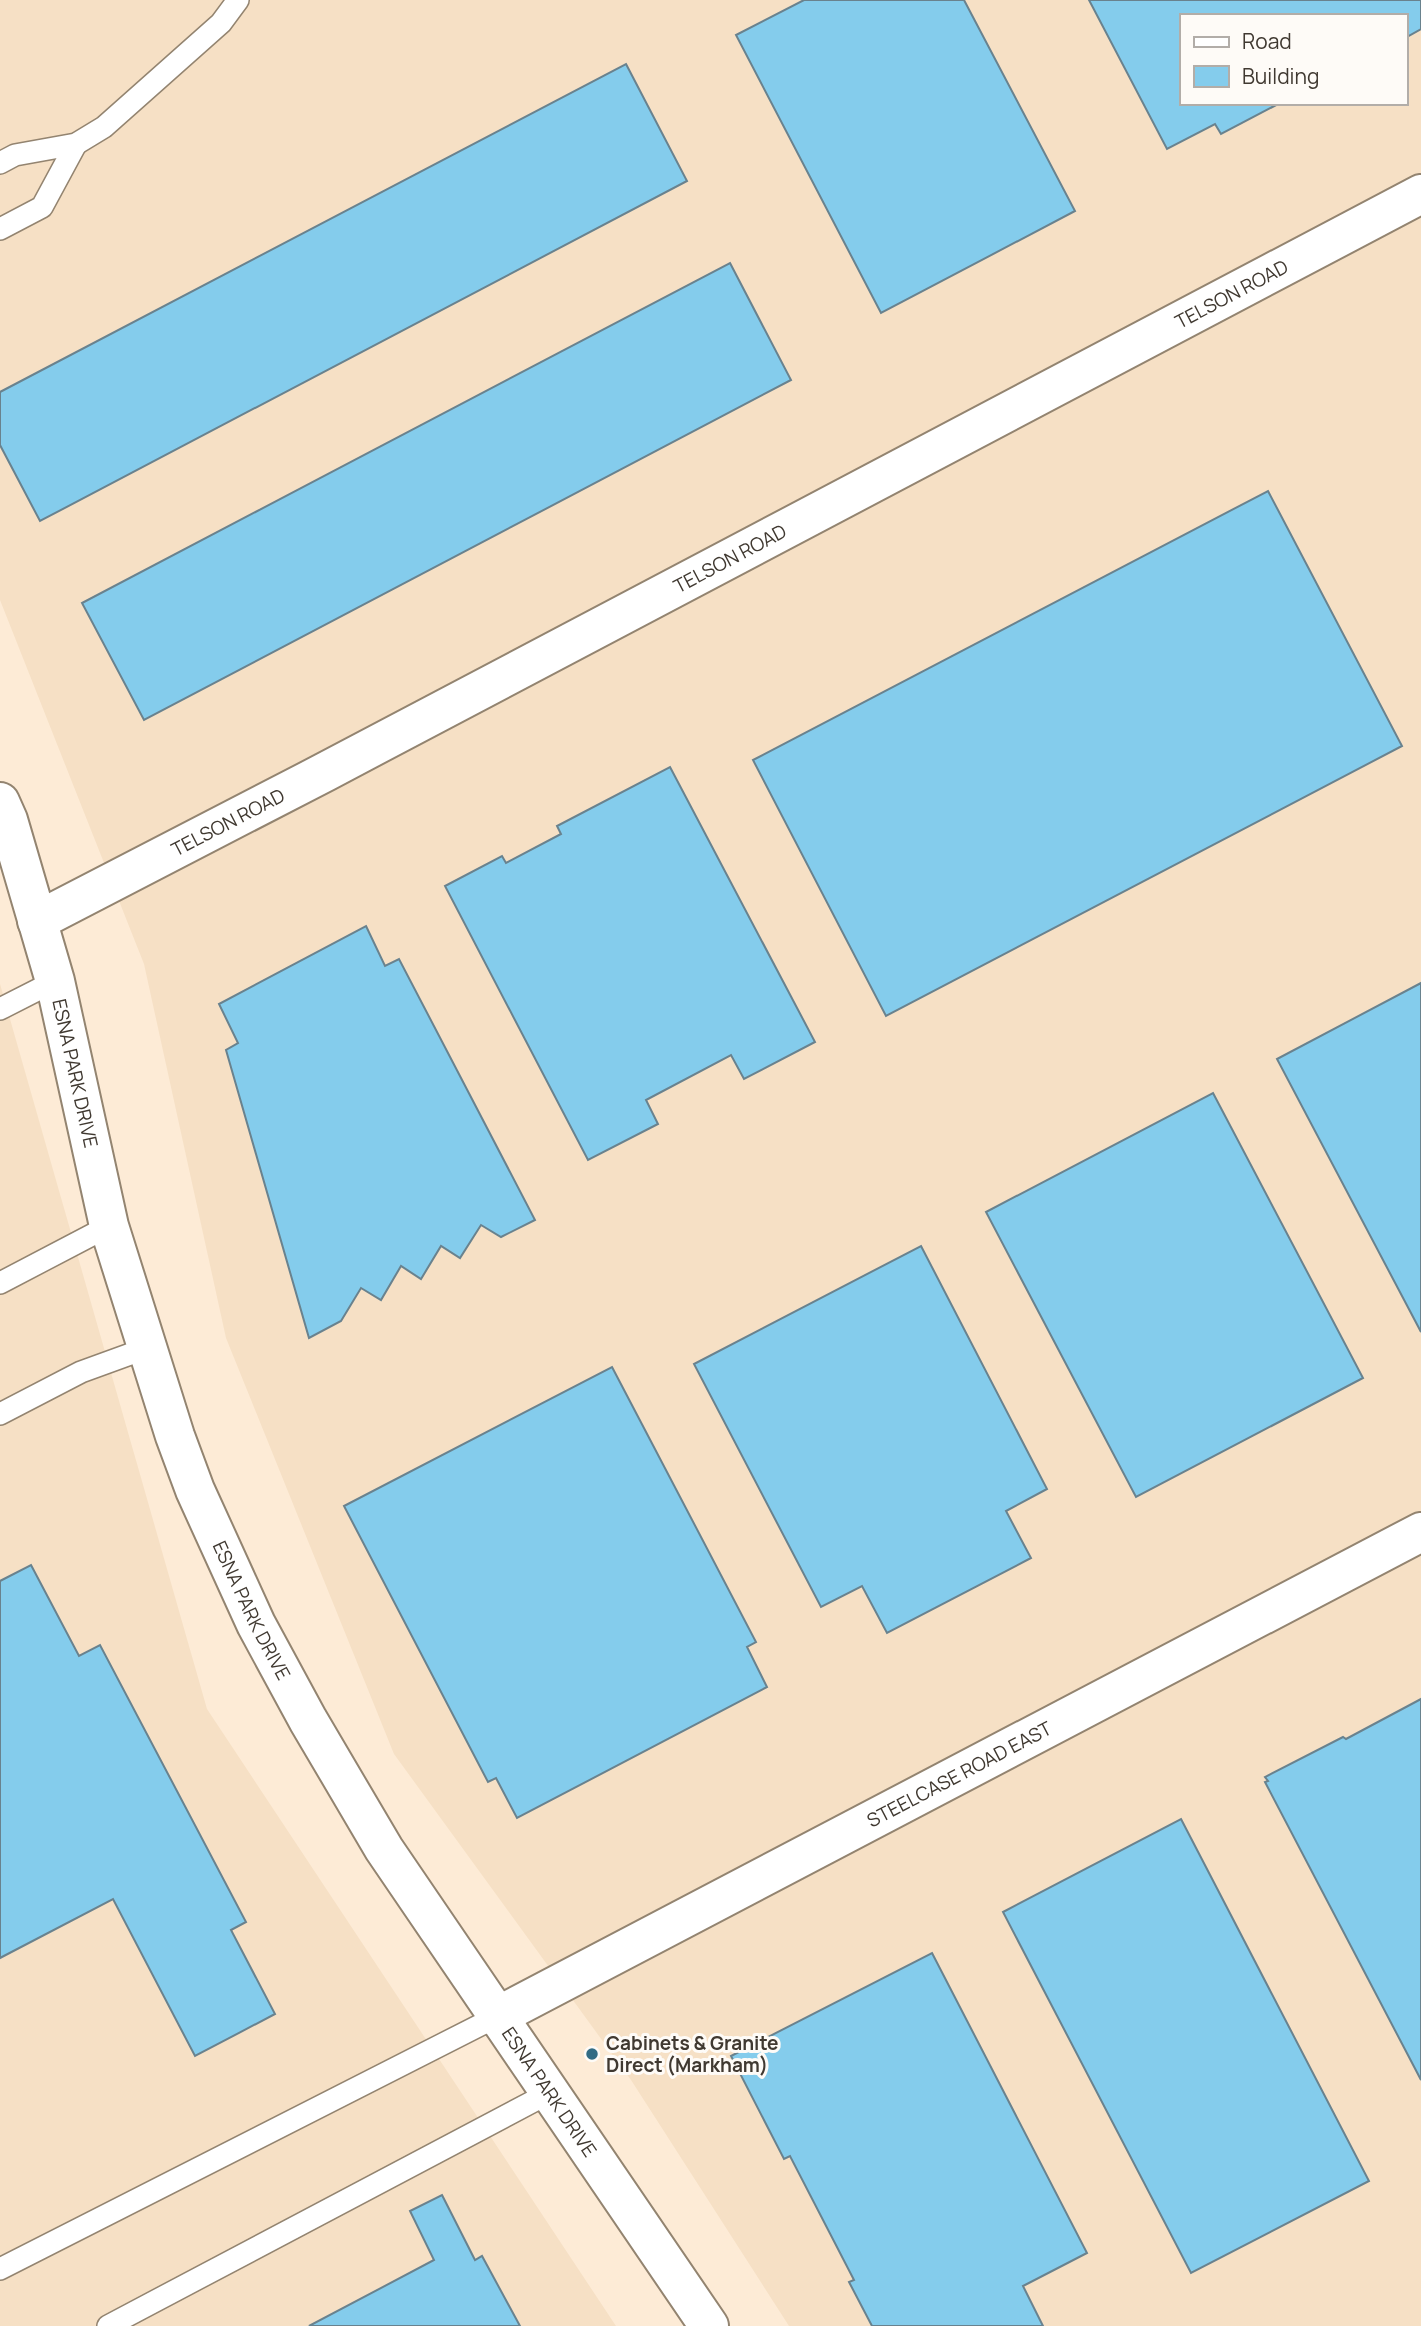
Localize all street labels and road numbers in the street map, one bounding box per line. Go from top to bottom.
street label: TELSON ROAD [1170,253,1292,334]
street label: TELSON ROAD [669,518,791,599]
street label: TELSON ROAD [167,782,289,862]
street label: ESNA PARK DRIVE [46,996,104,1150]
street label: ESNA PARK DRIVE [207,1537,297,1684]
street label: STEELCASE ROAD EAST [862,1715,1057,1833]
street label: ESNA PARK DRIVE [496,2022,603,2162]

